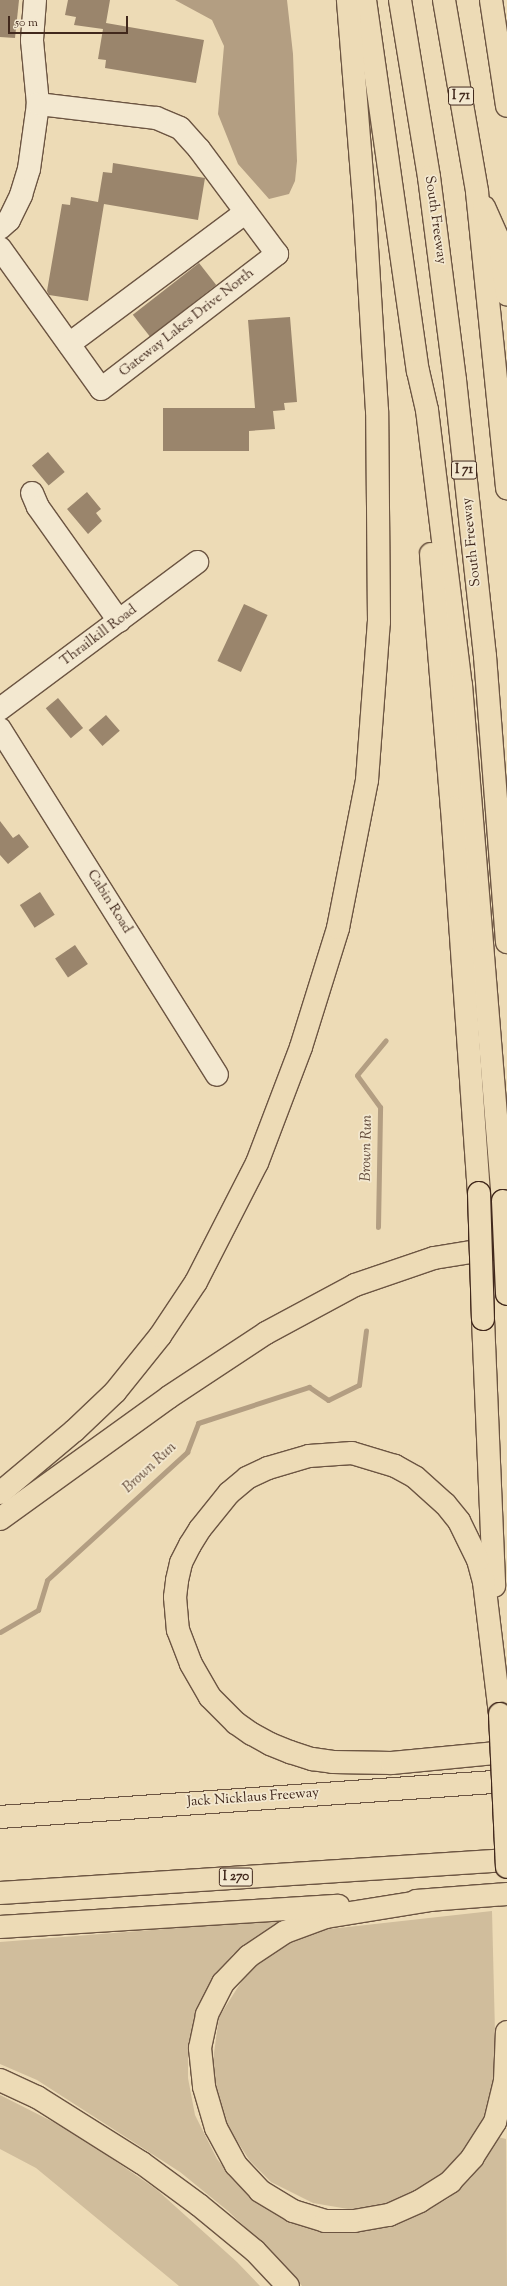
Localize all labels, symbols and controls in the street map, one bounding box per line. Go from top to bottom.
scale bar [10,8,130,34]
text: 50 m [15,14,38,32]
road number: I 71 [448,85,474,107]
street label: South Freeway [420,175,450,265]
street label: Gateway Lakes Drive North [116,265,258,381]
road number: I 71 [451,459,477,481]
street label: South Freeway [459,497,485,587]
street label: Thrailkill Road [57,602,141,670]
street label: Cabin Road [83,867,135,937]
water label: Brown Run [357,1115,377,1181]
water label: Brown Run [119,1439,181,1497]
street label: Jack Nicklaus Freeway [187,1785,319,1811]
road number: I 270 [218,1866,254,1888]

